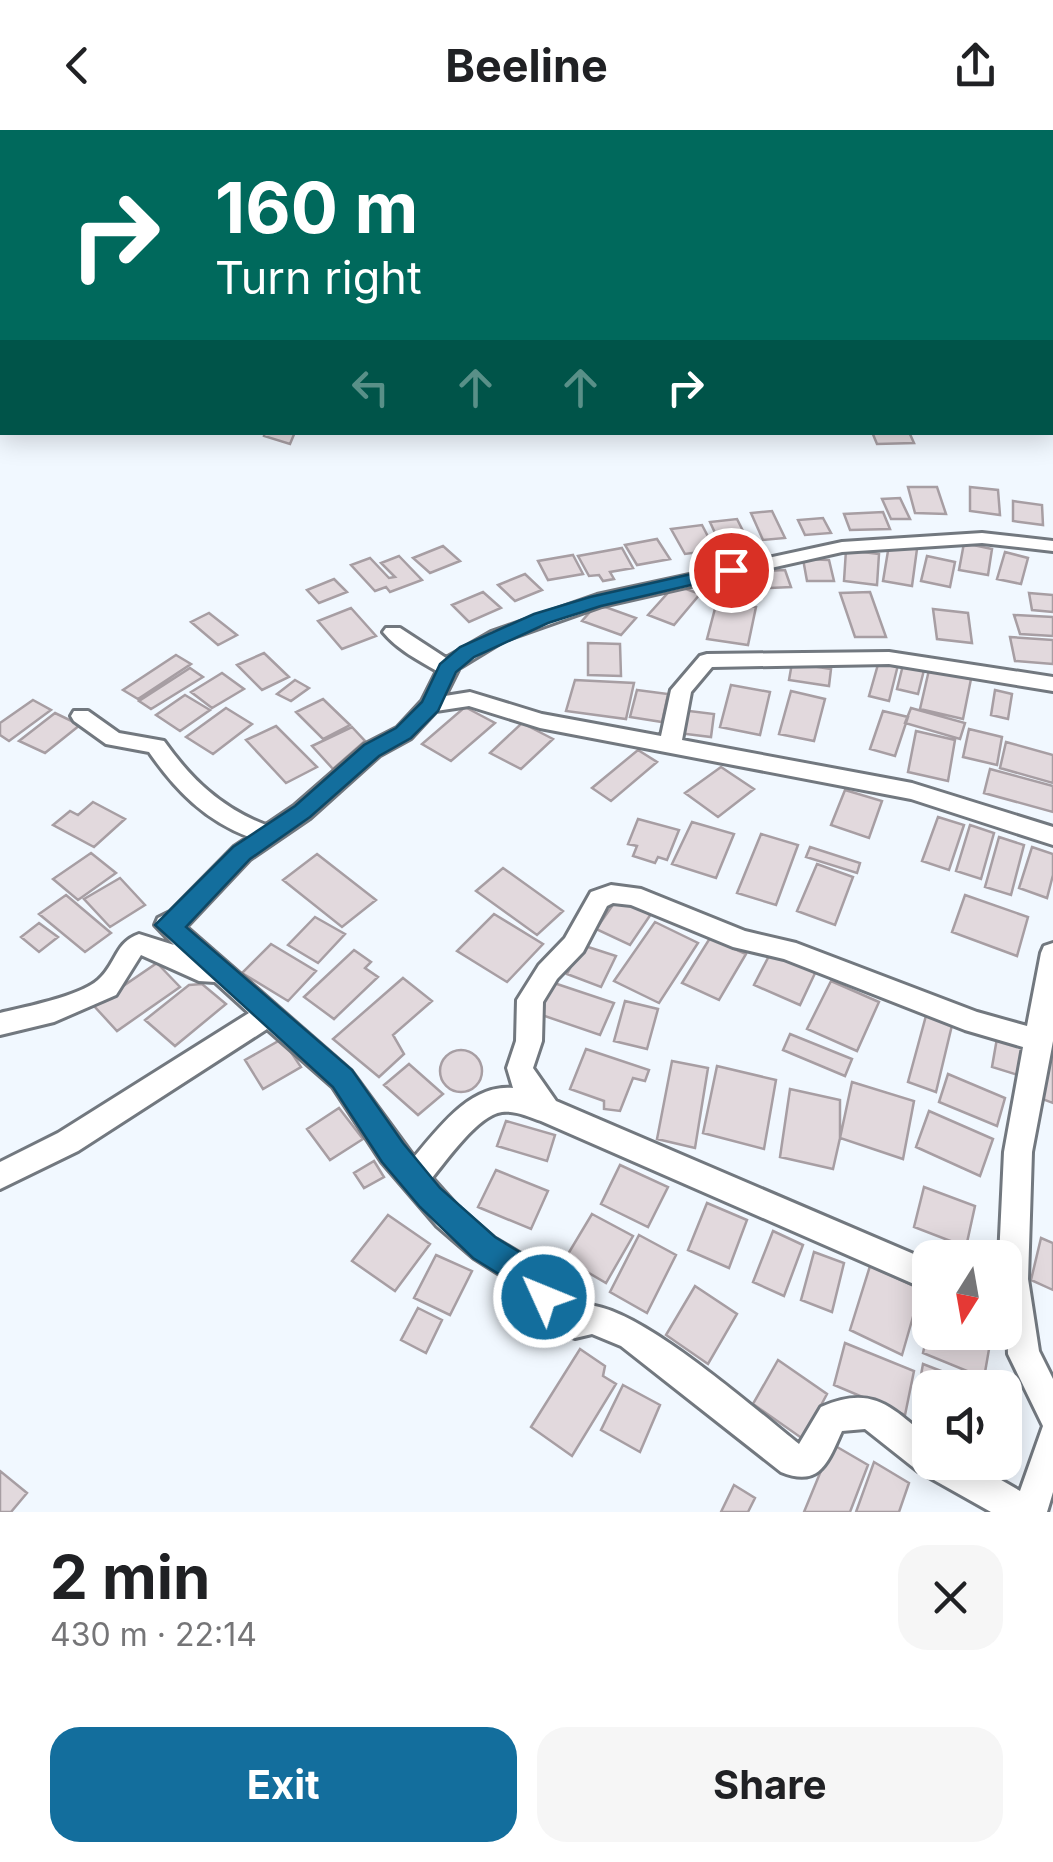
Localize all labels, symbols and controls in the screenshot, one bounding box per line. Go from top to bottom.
icon: back [50,38,105,93]
text: Beeline [445,38,608,93]
icon: share [948,38,1003,93]
text: 160 m [215,165,418,250]
icon: right [50,170,180,300]
text: Turn right [215,250,422,305]
icon: left [343,360,398,415]
icon: ahead [448,360,503,415]
icon: ahead [553,360,608,415]
icon: right [658,360,713,415]
pin [689,528,774,613]
icon: arrive [704,543,759,598]
north arrow [912,1240,1022,1350]
map controls [912,1240,1022,1480]
position arrow [492,1245,596,1349]
button: sound [912,1370,1022,1480]
text: 2 min [50,1541,210,1613]
button: close [898,1545,1003,1650]
text: 430 m · 22:14 [50,1615,257,1654]
button: Exit [50,1727,517,1842]
button: Share [537,1727,1003,1842]

